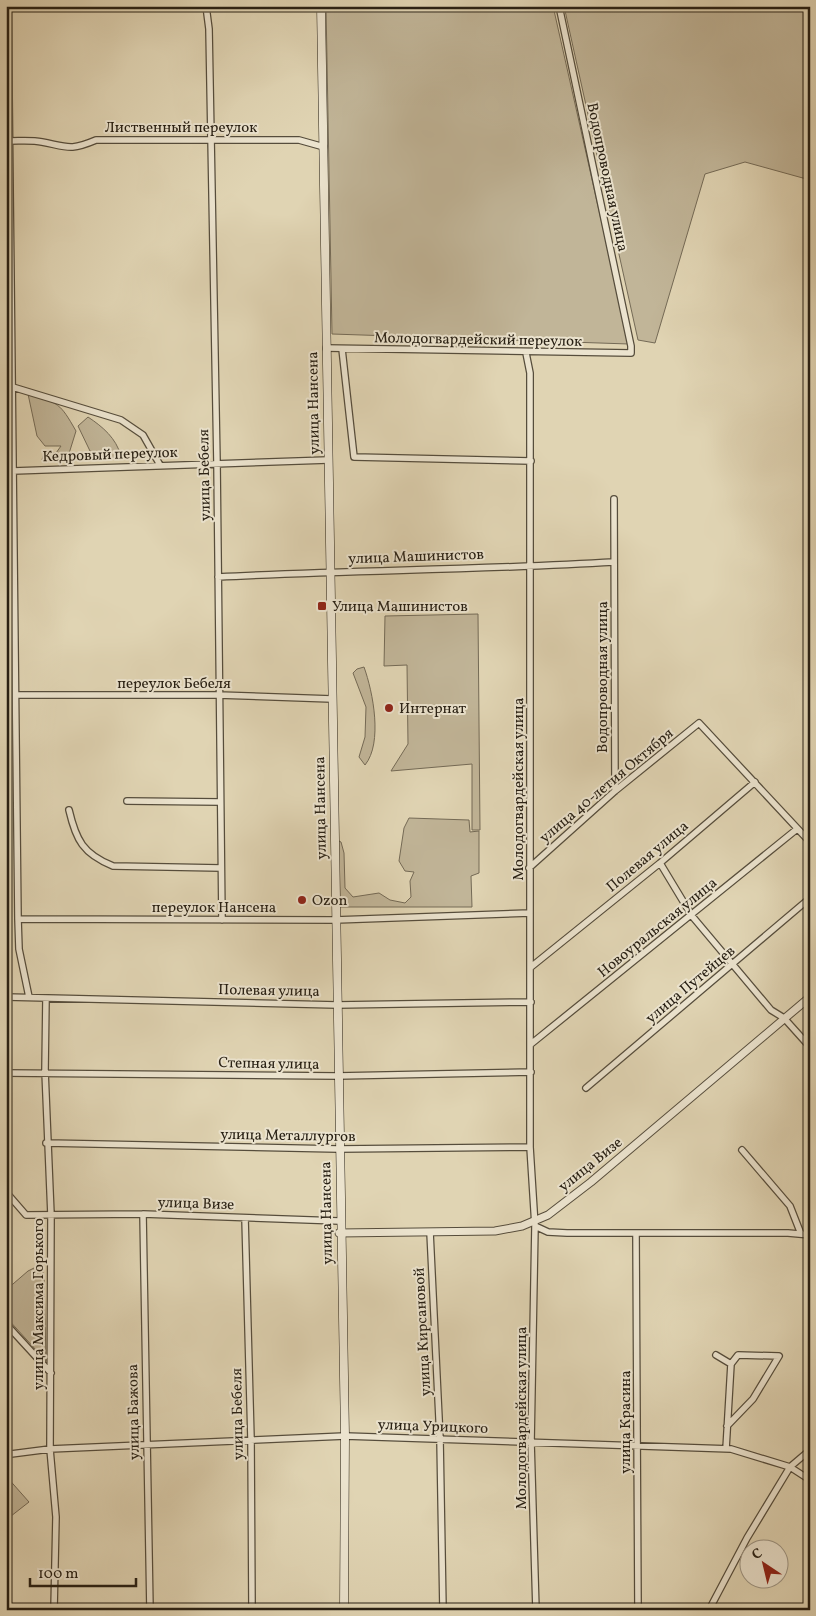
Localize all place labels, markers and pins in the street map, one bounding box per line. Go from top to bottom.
place label: Улица Машинистов [332,597,468,618]
marker: Улица Машинистов [316,600,328,612]
place label: Интернат [399,699,466,720]
marker: Интернат [383,702,395,714]
place label: Ozon [312,891,347,912]
marker: Ozon [296,894,308,906]

